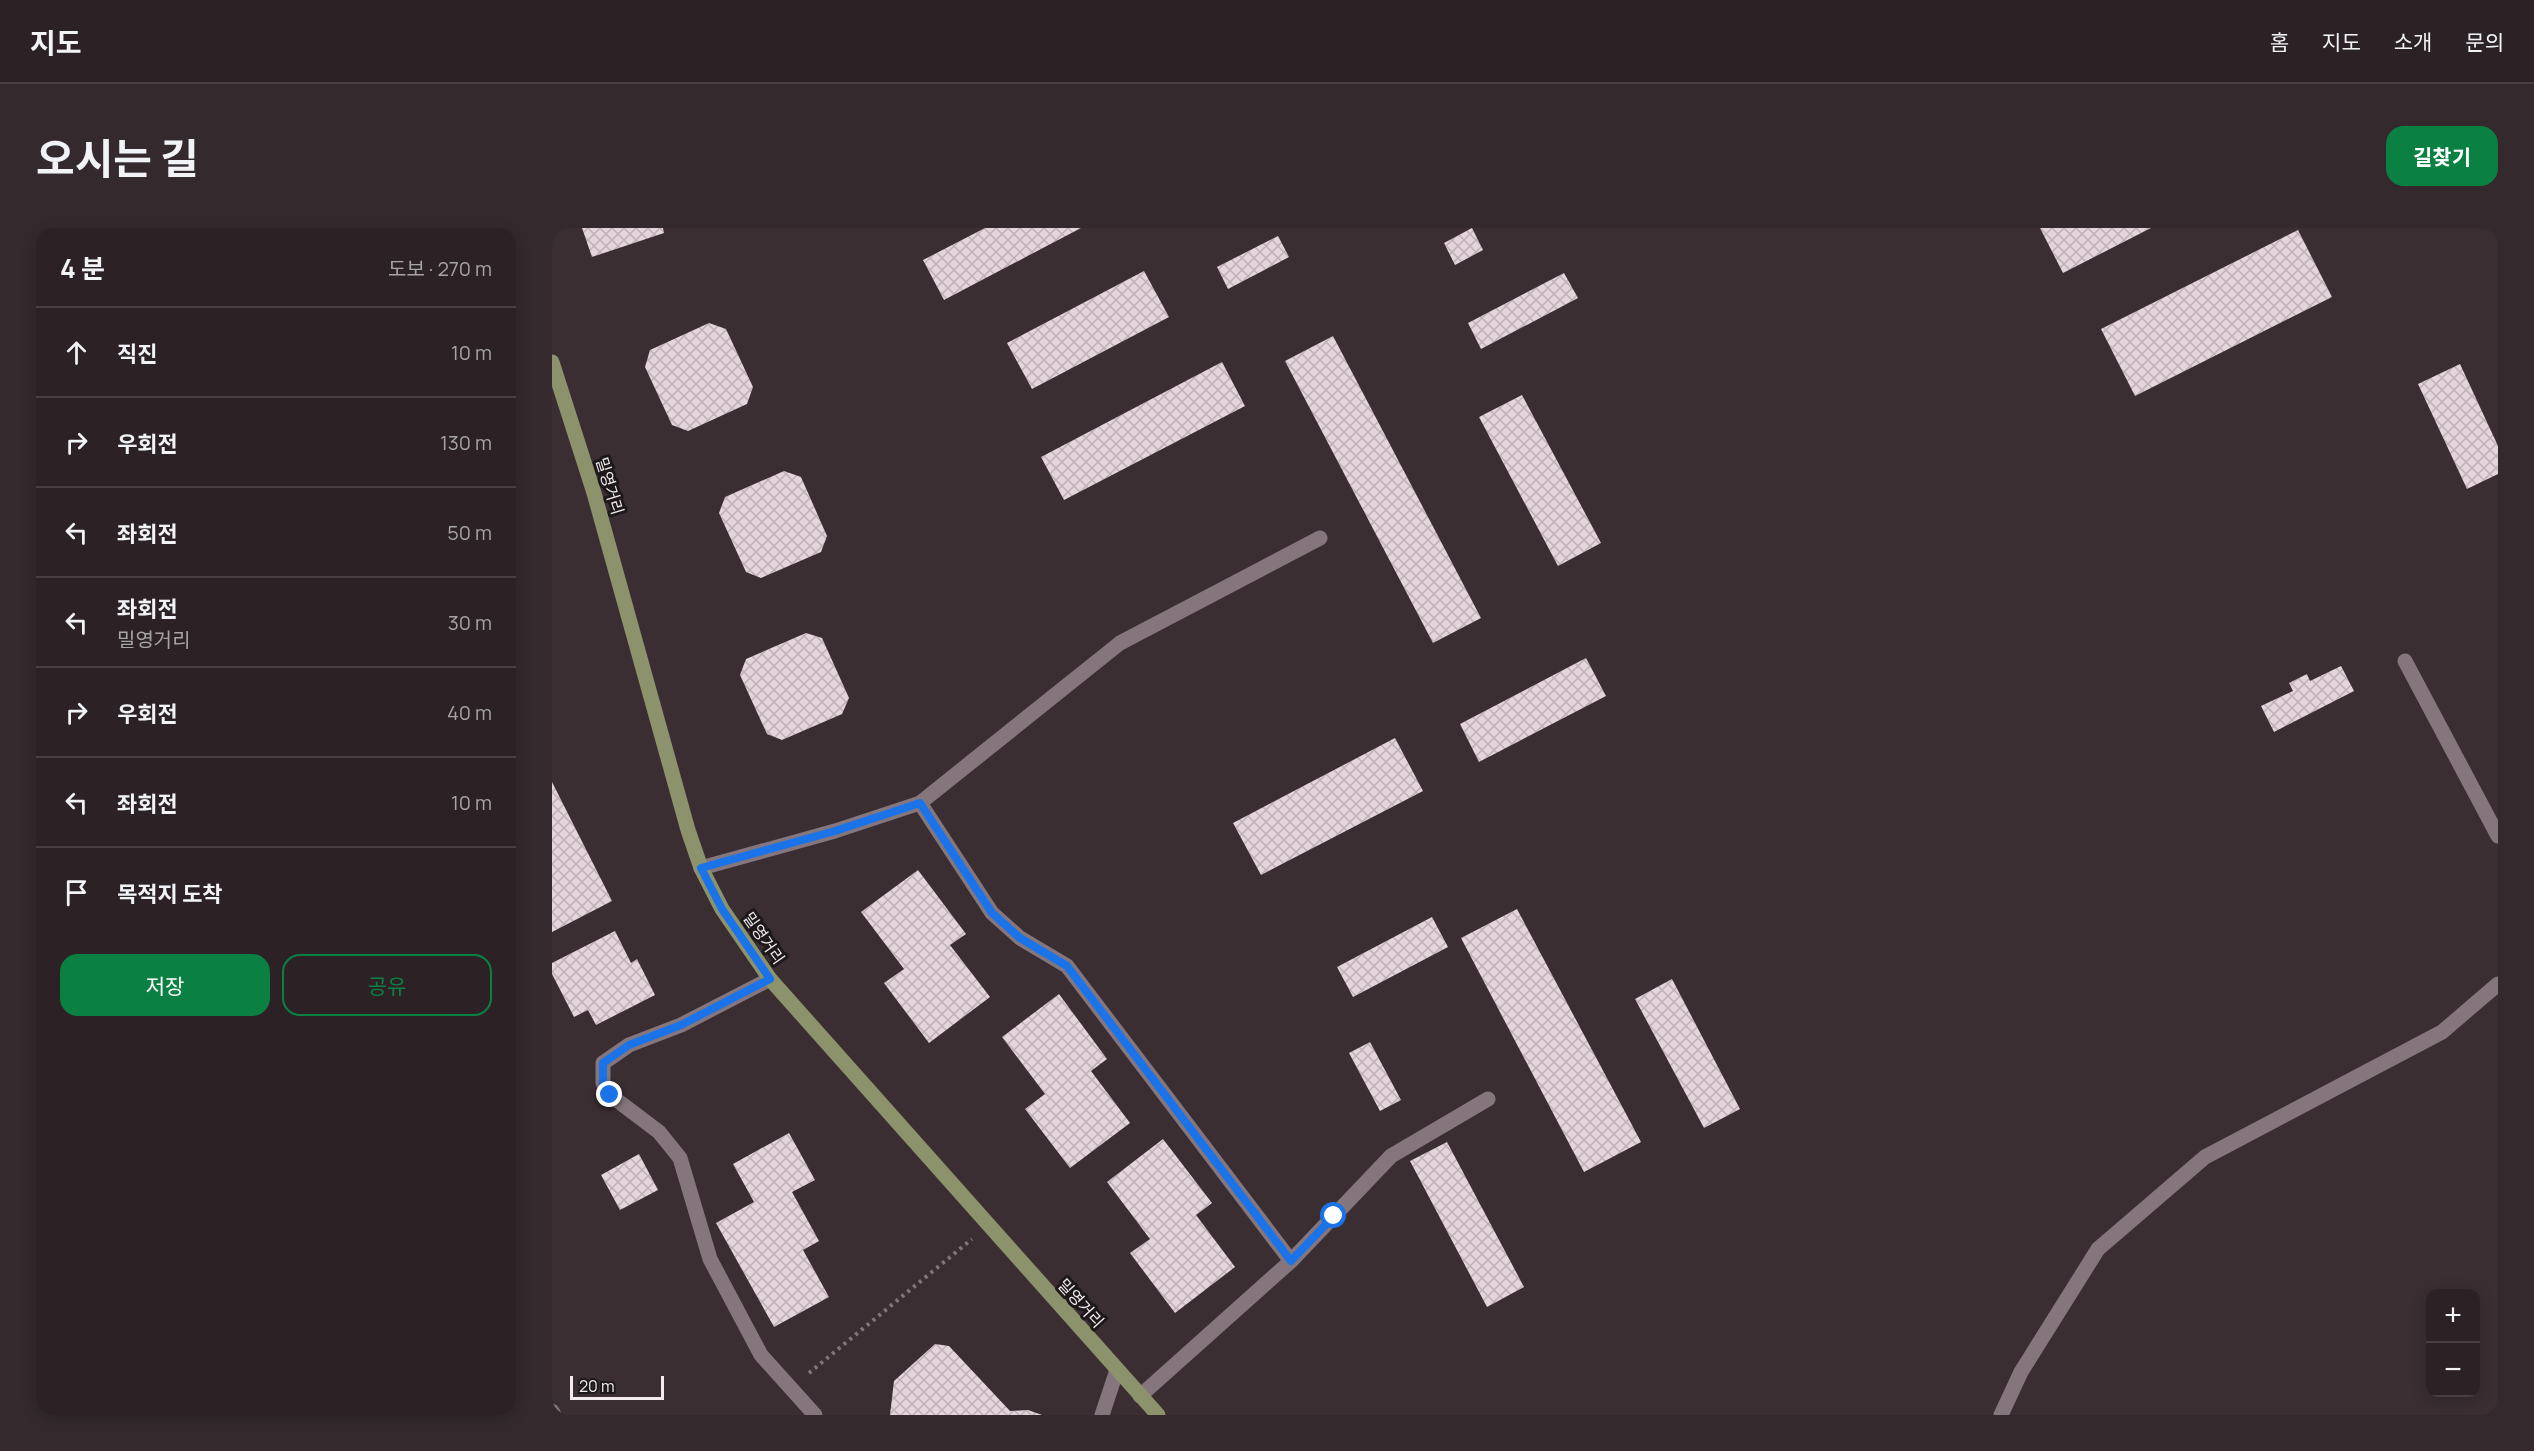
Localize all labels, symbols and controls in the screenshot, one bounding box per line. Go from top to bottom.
text: 지도 [30,23,82,61]
text: 홈 [2270,28,2289,56]
text: 지도 [2322,28,2361,56]
text: 소개 [2394,28,2432,56]
text: 문의 [2465,28,2504,56]
button: 길찾기 [2386,126,2498,186]
text: 오시는 길 [36,129,199,187]
text: 4 분 [60,250,105,286]
text: 도보 · 270 m [388,255,492,282]
icon: ahead [60,336,93,369]
text: 직진 [117,339,157,369]
text: 10 m [451,339,492,366]
icon: right [60,426,93,459]
text: 우회전 [117,429,178,459]
text: 130 m [440,429,492,456]
street label: 밀영거리 [591,455,629,517]
icon: left [60,516,93,549]
text: 좌회전 [117,519,178,549]
text: 50 m [447,519,492,546]
text: 좌회전 [117,594,178,624]
icon: left [60,606,93,639]
text: 30 m [448,609,492,636]
text: 밀영거리 [117,626,191,653]
icon: right [60,696,93,729]
text: 우회전 [117,699,178,729]
text: 40 m [447,699,492,726]
icon: left [60,786,93,819]
text: 좌회전 [117,789,178,819]
text: 10 m [451,789,492,816]
icon: arrive [60,876,93,909]
text: 목적지 도착 [117,879,223,909]
street label: 밀영거리 [738,908,790,968]
button: 저장 [60,954,270,1016]
button: 공유 [282,954,492,1016]
route end [596,1081,622,1107]
route start [1320,1202,1346,1228]
street label: 밀영거리 [1053,1274,1109,1332]
map controls [2426,1289,2480,1397]
button: + [2426,1289,2480,1343]
button: − [2426,1343,2480,1397]
scale bar [570,1373,664,1400]
text: 20 m [579,1375,615,1397]

